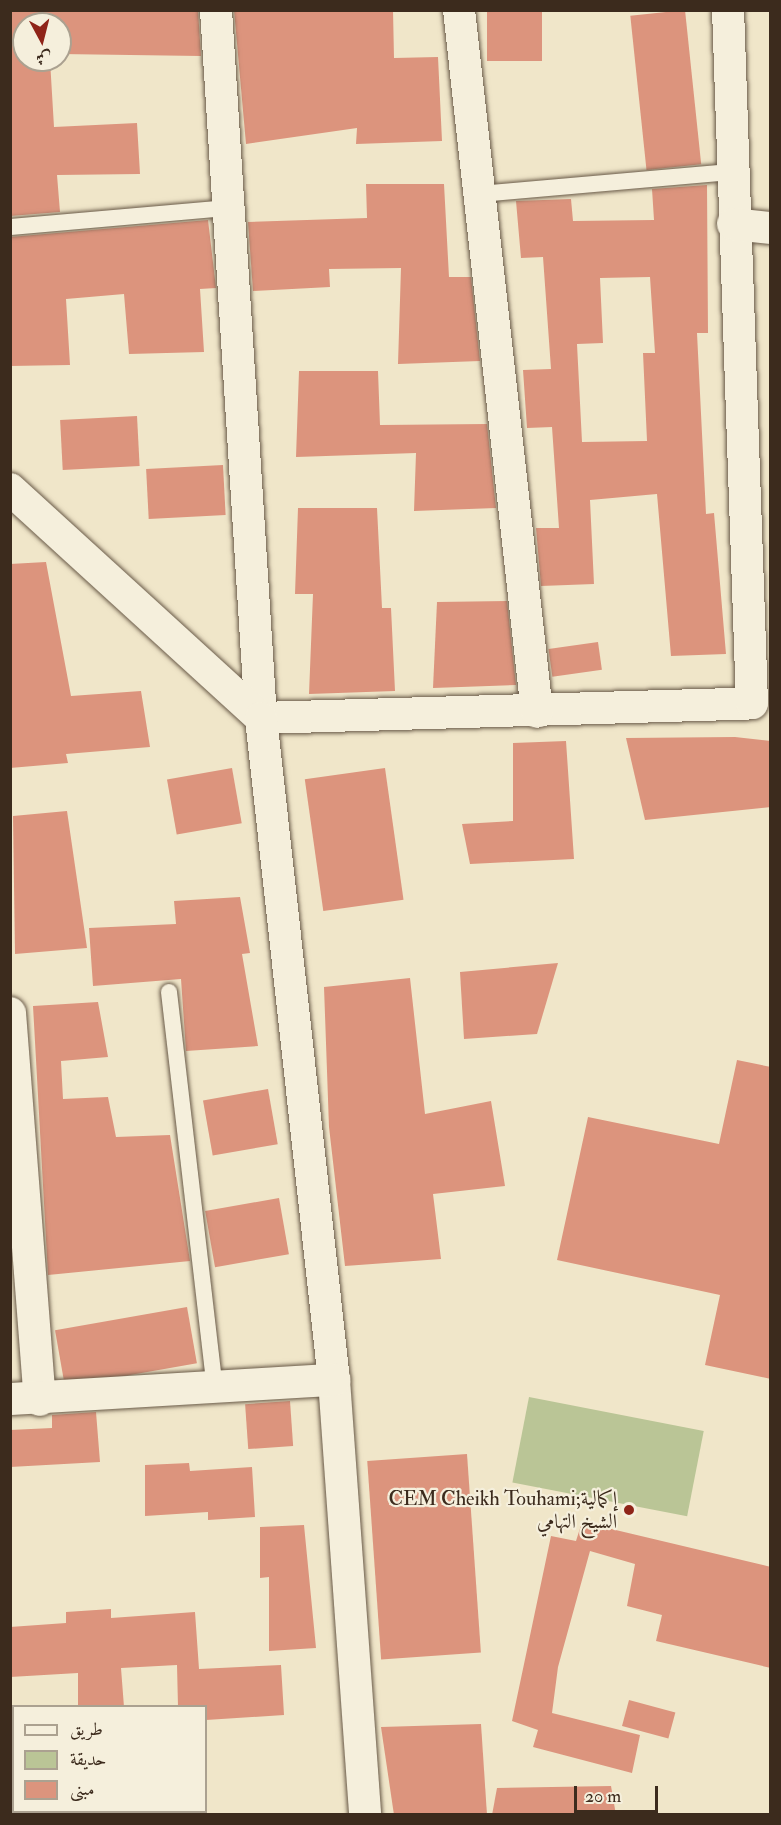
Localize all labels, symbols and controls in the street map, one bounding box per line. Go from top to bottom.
north arrow [12,12,72,72]
text: ش [35,47,53,69]
place label: CEM Cheikh Touhami;إكمالية الشيخ التهامي [388,1486,617,1533]
marker: CEM Cheikh Touhami;إكمالية الشيخ التهامي [622,1503,636,1517]
legend [12,1705,207,1813]
text: طريق [70,1718,103,1741]
text: حديقة [70,1748,106,1771]
scale bar [577,1774,661,1812]
text: مبنى [70,1778,95,1801]
text: 20 m [585,1785,621,1808]

